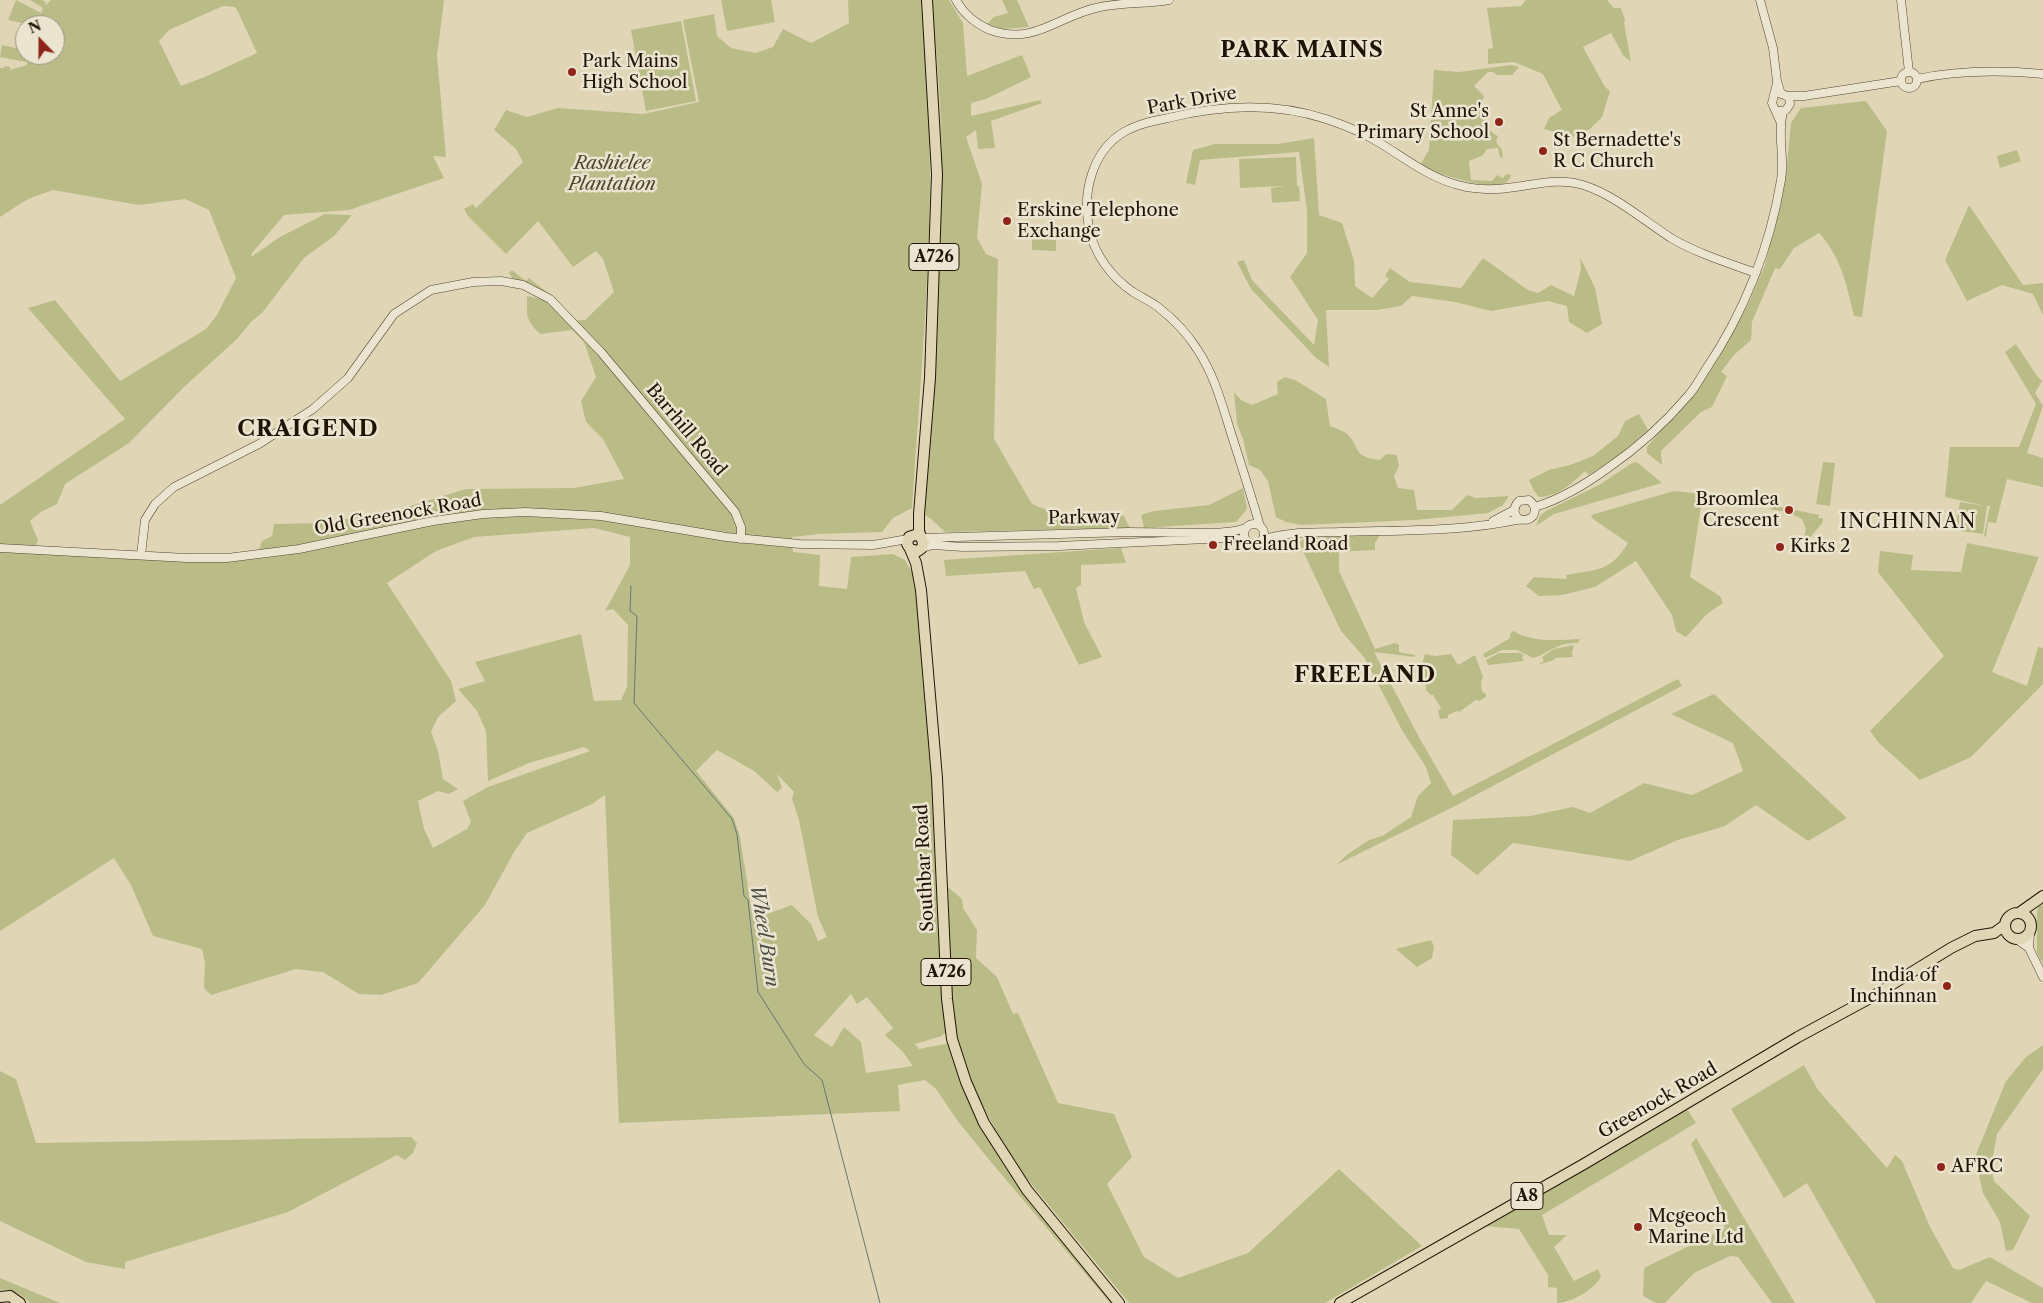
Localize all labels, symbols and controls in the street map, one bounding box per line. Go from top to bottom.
north arrow [15,15,65,65]
text: N [26,16,44,38]
district label: PARK MAINS [1219,38,1385,64]
place label: Park Mains High School [582,51,687,94]
marker: Park Mains High School [566,66,578,78]
street label: Park Drive [1145,82,1239,120]
place label: St Anne's Primary School [1356,101,1489,144]
marker: St Anne's Primary School [1493,116,1505,128]
place label: St Bernadette's R C Church [1553,130,1681,172]
marker: St Bernadette's R C Church [1537,145,1549,157]
park label: Rashielee Plantation [568,153,656,195]
place label: Erskine Telephone Exchange [1017,200,1179,242]
marker: Erskine Telephone Exchange [1001,215,1013,227]
road number: A726 [909,243,959,270]
street label: Barrhill Road [641,379,731,481]
district label: CRAIGEND [236,417,380,443]
place label: Broomlea Crescent [1695,489,1779,532]
street label: Old Greenock Road [313,490,483,540]
marker: Broomlea Crescent [1783,504,1795,516]
street label: Parkway [1048,507,1120,529]
district label: INCHINNAN [1838,510,1978,534]
place label: Freeland Road [1223,534,1349,556]
place label: Kirks 2 [1790,536,1850,558]
marker: Freeland Road [1207,539,1219,551]
marker: Kirks 2 [1774,541,1786,553]
district label: FREELAND [1293,663,1437,689]
street label: Southbar Road [911,804,939,932]
water label: Wheel Burn [745,883,783,989]
road number: A726 [921,959,971,986]
place label: India of Inchinnan [1849,965,1937,1008]
marker: India of Inchinnan [1941,980,1953,992]
street label: Greenock Road [1595,1058,1721,1144]
place label: AFRC [1951,1156,2003,1178]
marker: AFRC [1935,1161,1947,1173]
road number: A8 [1511,1182,1543,1210]
place label: Mcgeoch Marine Ltd [1648,1206,1744,1248]
marker: Mcgeoch Marine Ltd [1632,1221,1644,1233]

